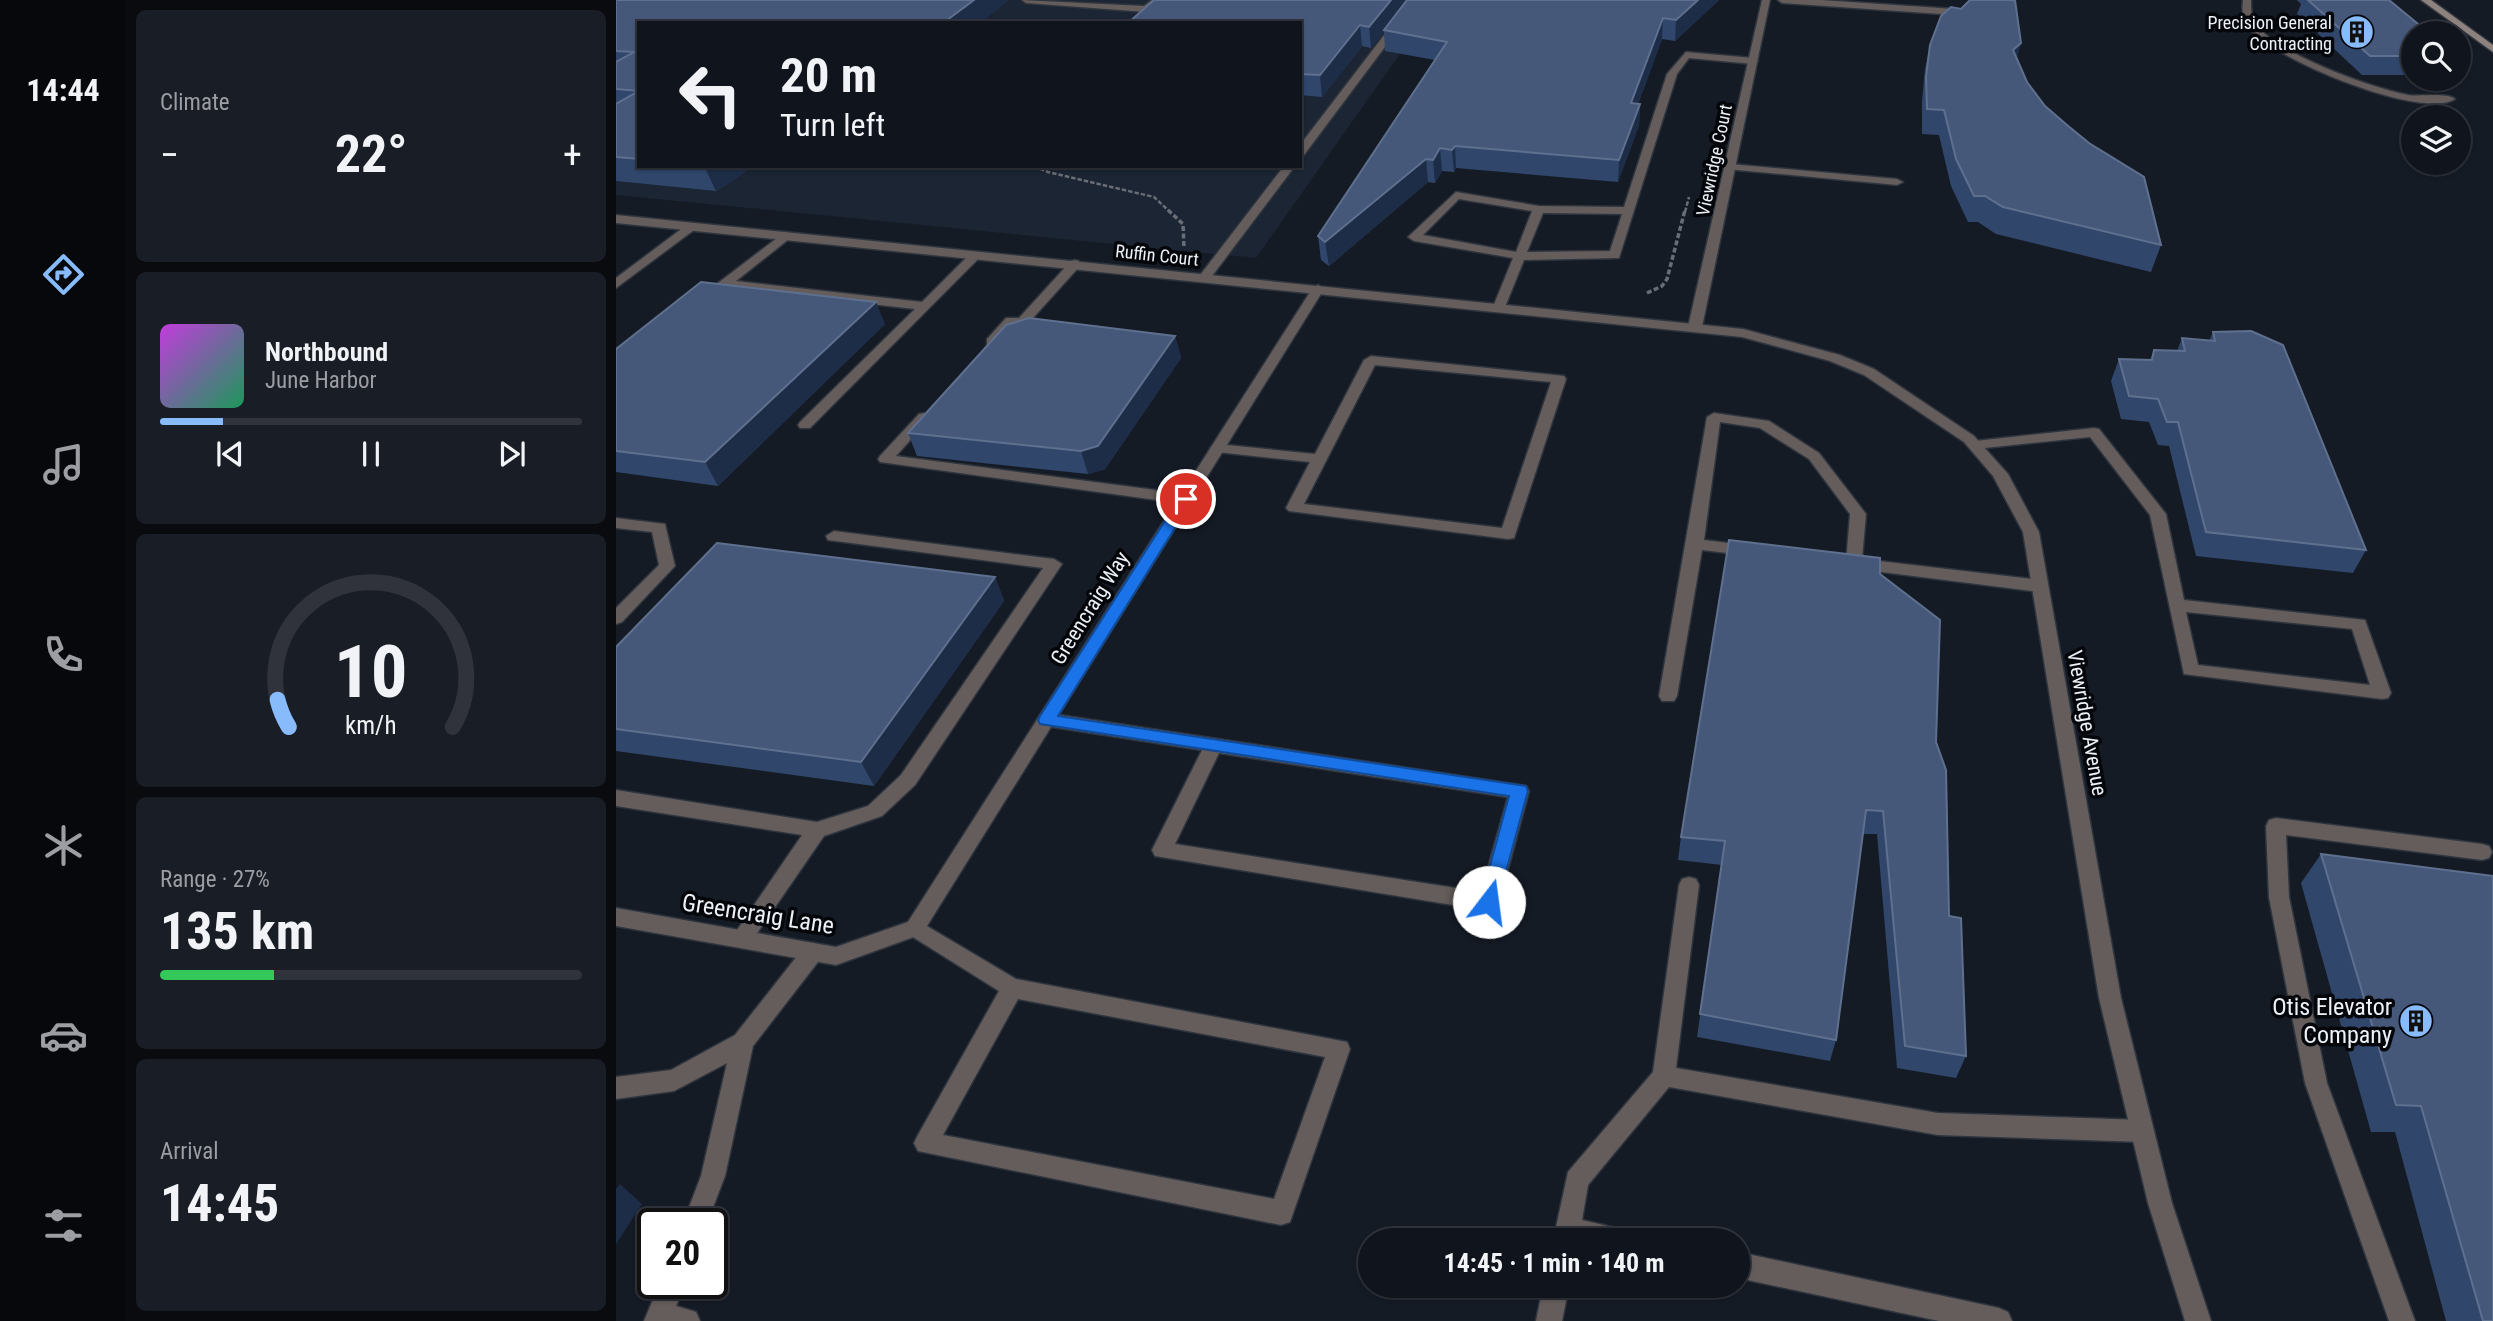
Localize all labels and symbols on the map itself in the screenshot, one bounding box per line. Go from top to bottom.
place label: Precision General Contracting [2207,12,2332,54]
building icon: Precision General Contracting [2338,13,2376,51]
street label: Viewridge Court [1692,102,1736,218]
street label: Ruffin Court [1114,240,1200,270]
pin [1156,469,1216,529]
street label: Greencraig Way [1046,547,1134,669]
street label: Viewridge Avenue [2062,648,2112,798]
position arrow [1452,865,1526,939]
street label: Greencraig Lane [680,888,836,940]
place label: Otis Elevator Company [2272,993,2392,1049]
building icon: Otis Elevator Company [2397,1002,2435,1040]
speed limit sign: 20 [637,1208,728,1299]

